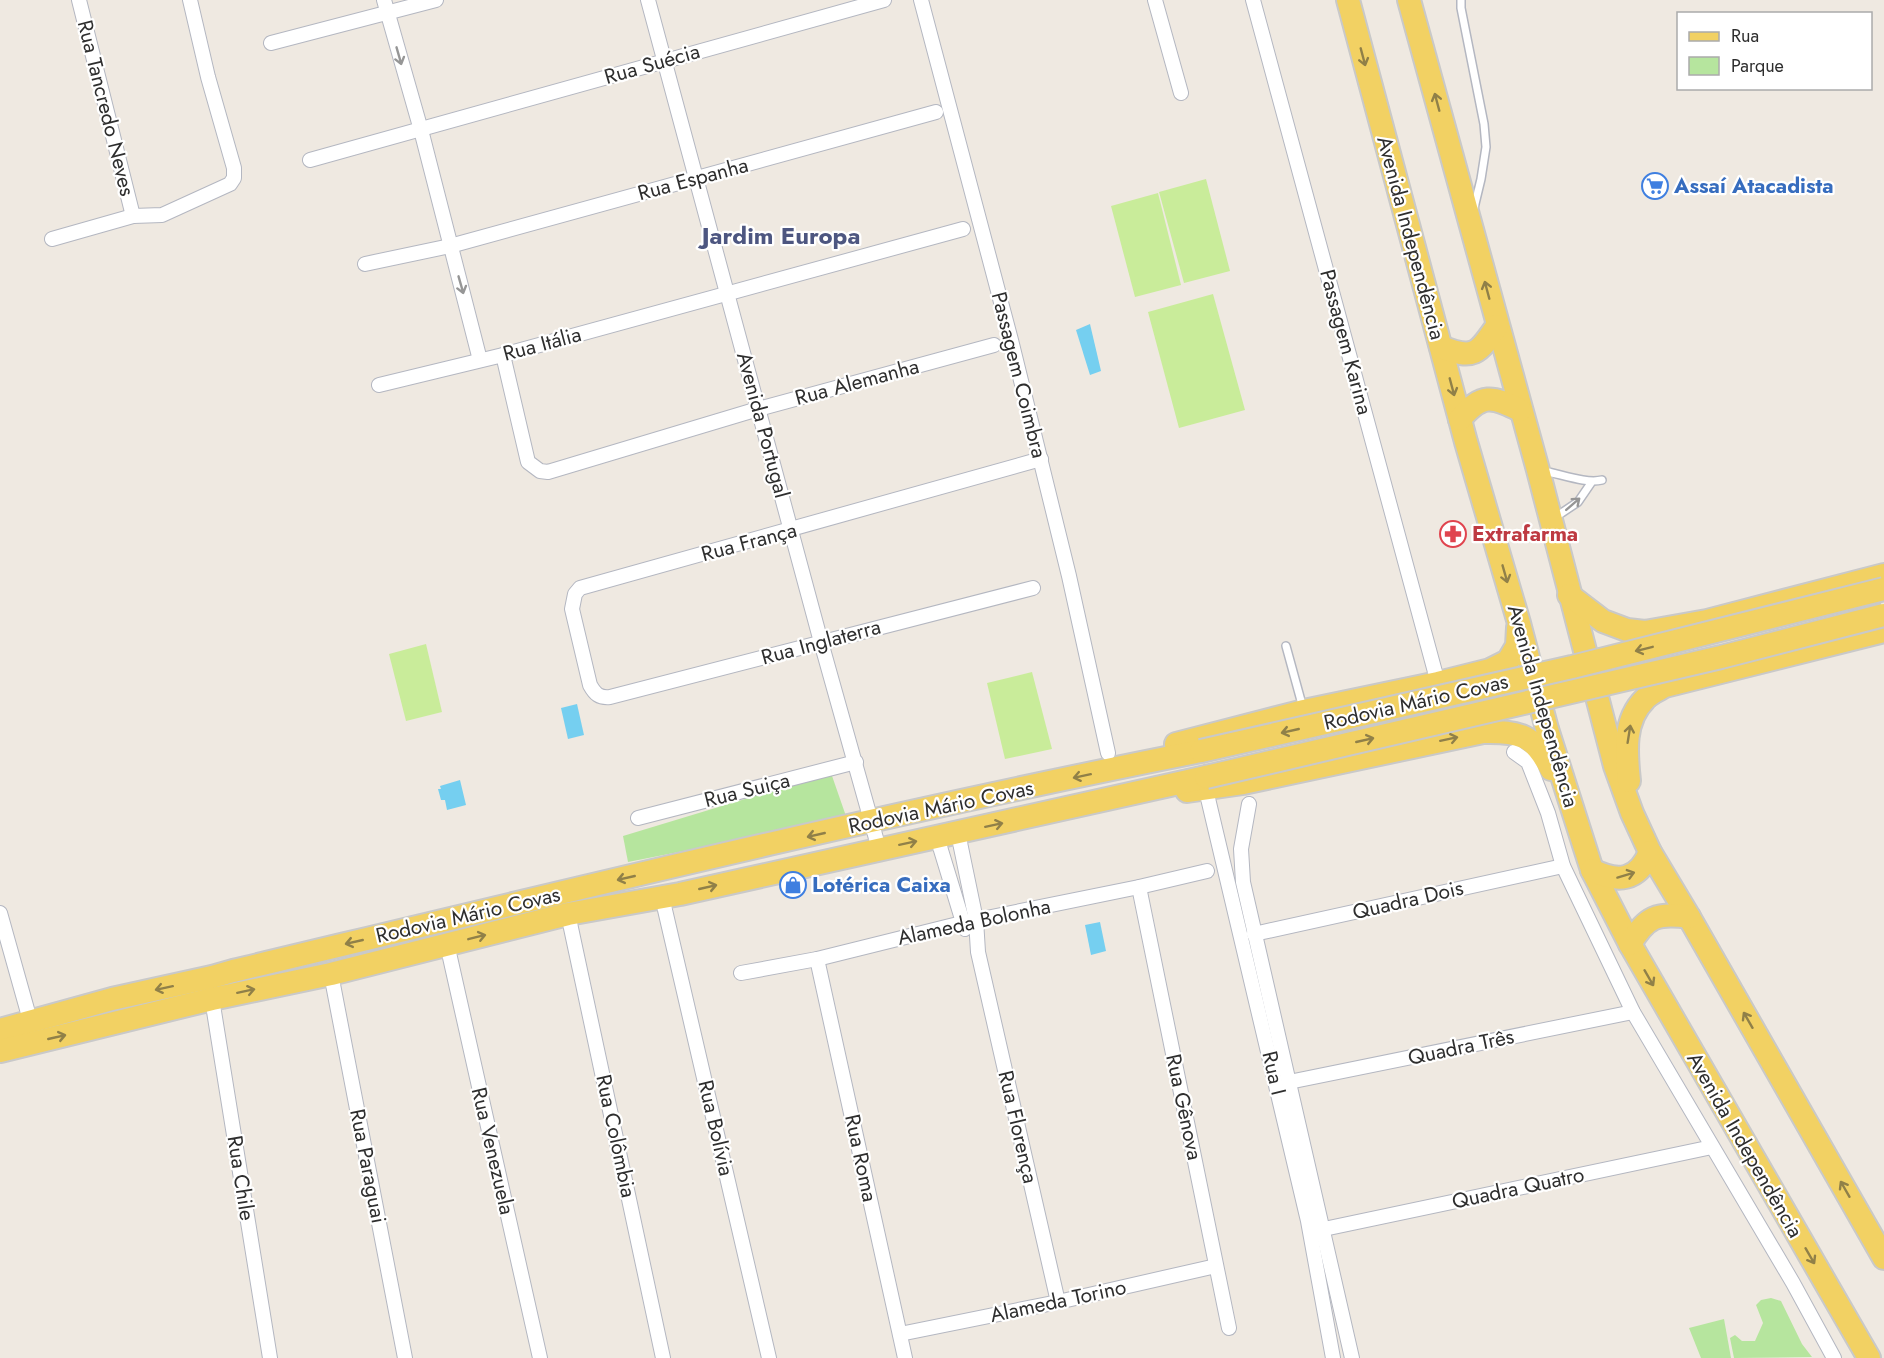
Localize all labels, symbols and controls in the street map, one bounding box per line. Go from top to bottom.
legend [1677,12,1872,90]
street label: Rua Tancredo Neves [70,17,142,199]
text: Rua [1731,23,1759,49]
street label: Rua Suécia [601,36,703,92]
one-way arrow [394,46,406,65]
one-way arrow [1357,47,1369,66]
text: Parque [1731,53,1784,79]
one-way arrow [1430,92,1442,111]
street label: Avenida Independência [1369,133,1453,343]
street label: Rua Espanha [634,150,752,208]
supermarket icon: Assaí Atacadista [1640,171,1670,201]
place label: Assaí Atacadista [1673,171,1833,201]
district label: Jardim Europa [698,218,860,253]
street label: Passagem Karina [1312,266,1380,418]
one-way arrow [455,275,467,294]
one-way arrow [1481,281,1493,300]
street label: Passagem Coimbra [984,289,1054,461]
street label: Rua Itália [500,319,584,369]
street label: Avenida Portugal [729,349,797,501]
street label: Rua Alemanha [792,351,922,413]
one-way arrow [1446,377,1458,396]
one-way arrow [1564,498,1580,512]
street label: Rua França [698,515,800,569]
pharmacy icon: Extrafarma [1438,519,1468,549]
place label: Extrafarma [1472,519,1578,549]
one-way arrow [1500,564,1511,583]
street label: Avenida Independência [1500,601,1586,811]
street label: Rua Inglaterra [758,612,884,672]
one-way arrow [1635,643,1654,655]
street label: Rodovia Mário Covas [1321,666,1511,738]
one-way arrow [1624,724,1635,744]
one-way arrow [1281,726,1301,737]
one-way arrow [1439,733,1458,744]
one-way arrow [1356,734,1375,746]
street label: Rua Suiça [701,765,793,815]
one-way arrow [1073,771,1092,782]
street label: Rodovia Mário Covas [846,773,1036,841]
one-way arrow [984,819,1004,830]
one-way arrow [807,830,826,841]
one-way arrow [898,837,917,848]
one-way arrow [1616,869,1635,880]
shop icon: Lotérica Caixa [778,870,808,900]
place label: Lotérica Caixa [812,870,951,900]
one-way arrow [616,873,635,885]
street label: Quadra Dois [1350,873,1466,927]
street label: Rodovia Mário Covas [373,879,563,951]
one-way arrow [699,881,718,893]
street label: Alameda Bolonha [895,891,1053,953]
one-way arrow [467,930,486,942]
one-way arrow [345,936,364,948]
one-way arrow [1643,969,1655,986]
one-way arrow [155,982,174,994]
one-way arrow [237,985,256,997]
one-way arrow [1742,1012,1754,1029]
street label: Quadra Três [1405,1021,1517,1073]
one-way arrow [46,1031,66,1042]
street label: Avenida Independência [1680,1047,1810,1243]
street label: Rua I [1254,1048,1294,1098]
street label: Rua Gênova [1158,1051,1210,1163]
street label: Rua Florença [990,1068,1046,1186]
street label: Rua Colômbia [588,1072,644,1200]
street label: Rua Bolívia [690,1077,742,1179]
street label: Rua Venezuela [464,1084,522,1218]
street label: Rua Paraguai [342,1106,394,1226]
street label: Rua Roma [837,1111,885,1205]
street label: Rua Chile [219,1133,263,1223]
street label: Quadra Quatro [1449,1159,1587,1217]
one-way arrow [1839,1181,1851,1198]
one-way arrow [1804,1247,1816,1264]
street label: Alameda Torino [987,1272,1129,1330]

